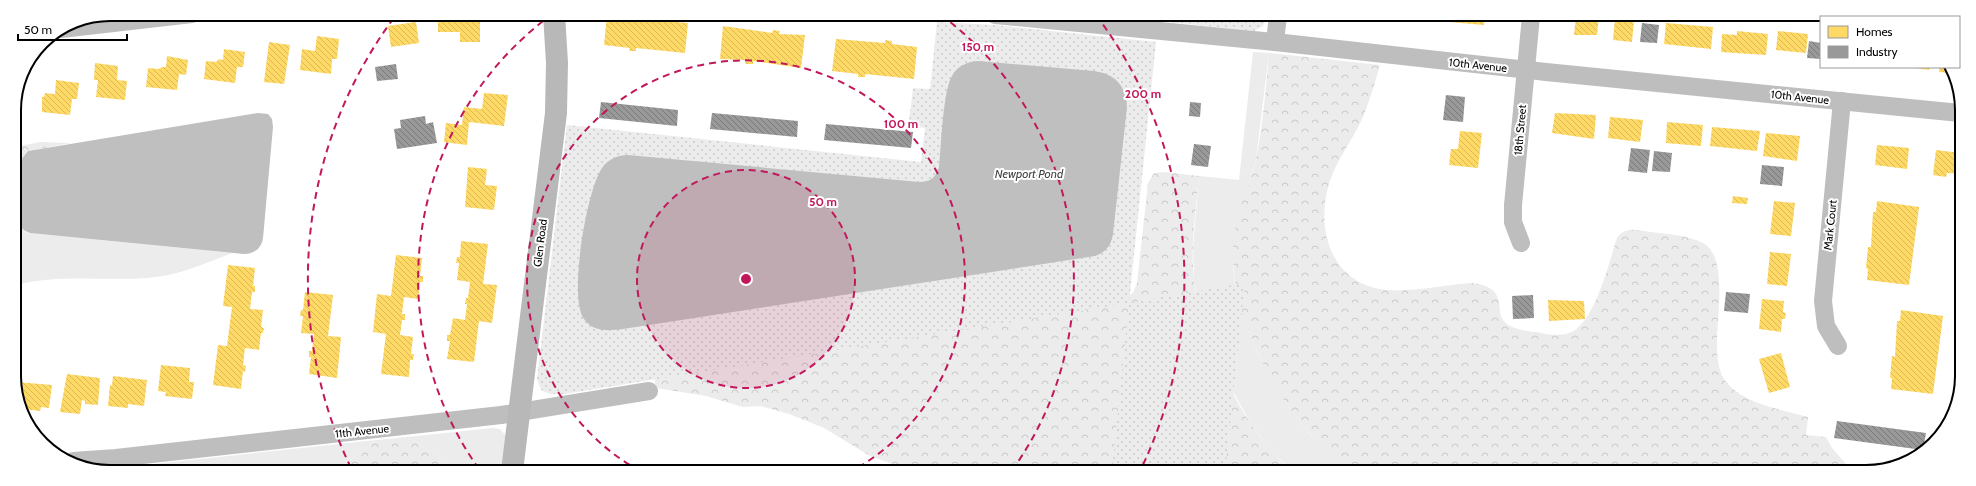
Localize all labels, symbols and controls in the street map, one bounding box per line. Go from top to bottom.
scale bar [18,16,127,42]
legend [1820,16,1960,68]
text: 50 m [24,22,52,37]
text: Homes [1856,24,1893,39]
text: 150 m [962,39,994,54]
text: Industry [1856,44,1897,59]
street label: 10th Avenue [1448,55,1508,75]
text: 200 m [1125,86,1161,101]
street label: 10th Avenue [1770,87,1830,107]
street label: 18th Street [1511,104,1529,156]
text: 100 m [884,116,918,131]
water label: Newport Pond [995,166,1064,181]
text: 50 m [809,194,837,209]
street label: Mark Court [1820,199,1840,251]
street label: Glen Road [530,218,550,268]
centre of rings [739,272,753,286]
street label: 11th Avenue [334,421,390,441]

